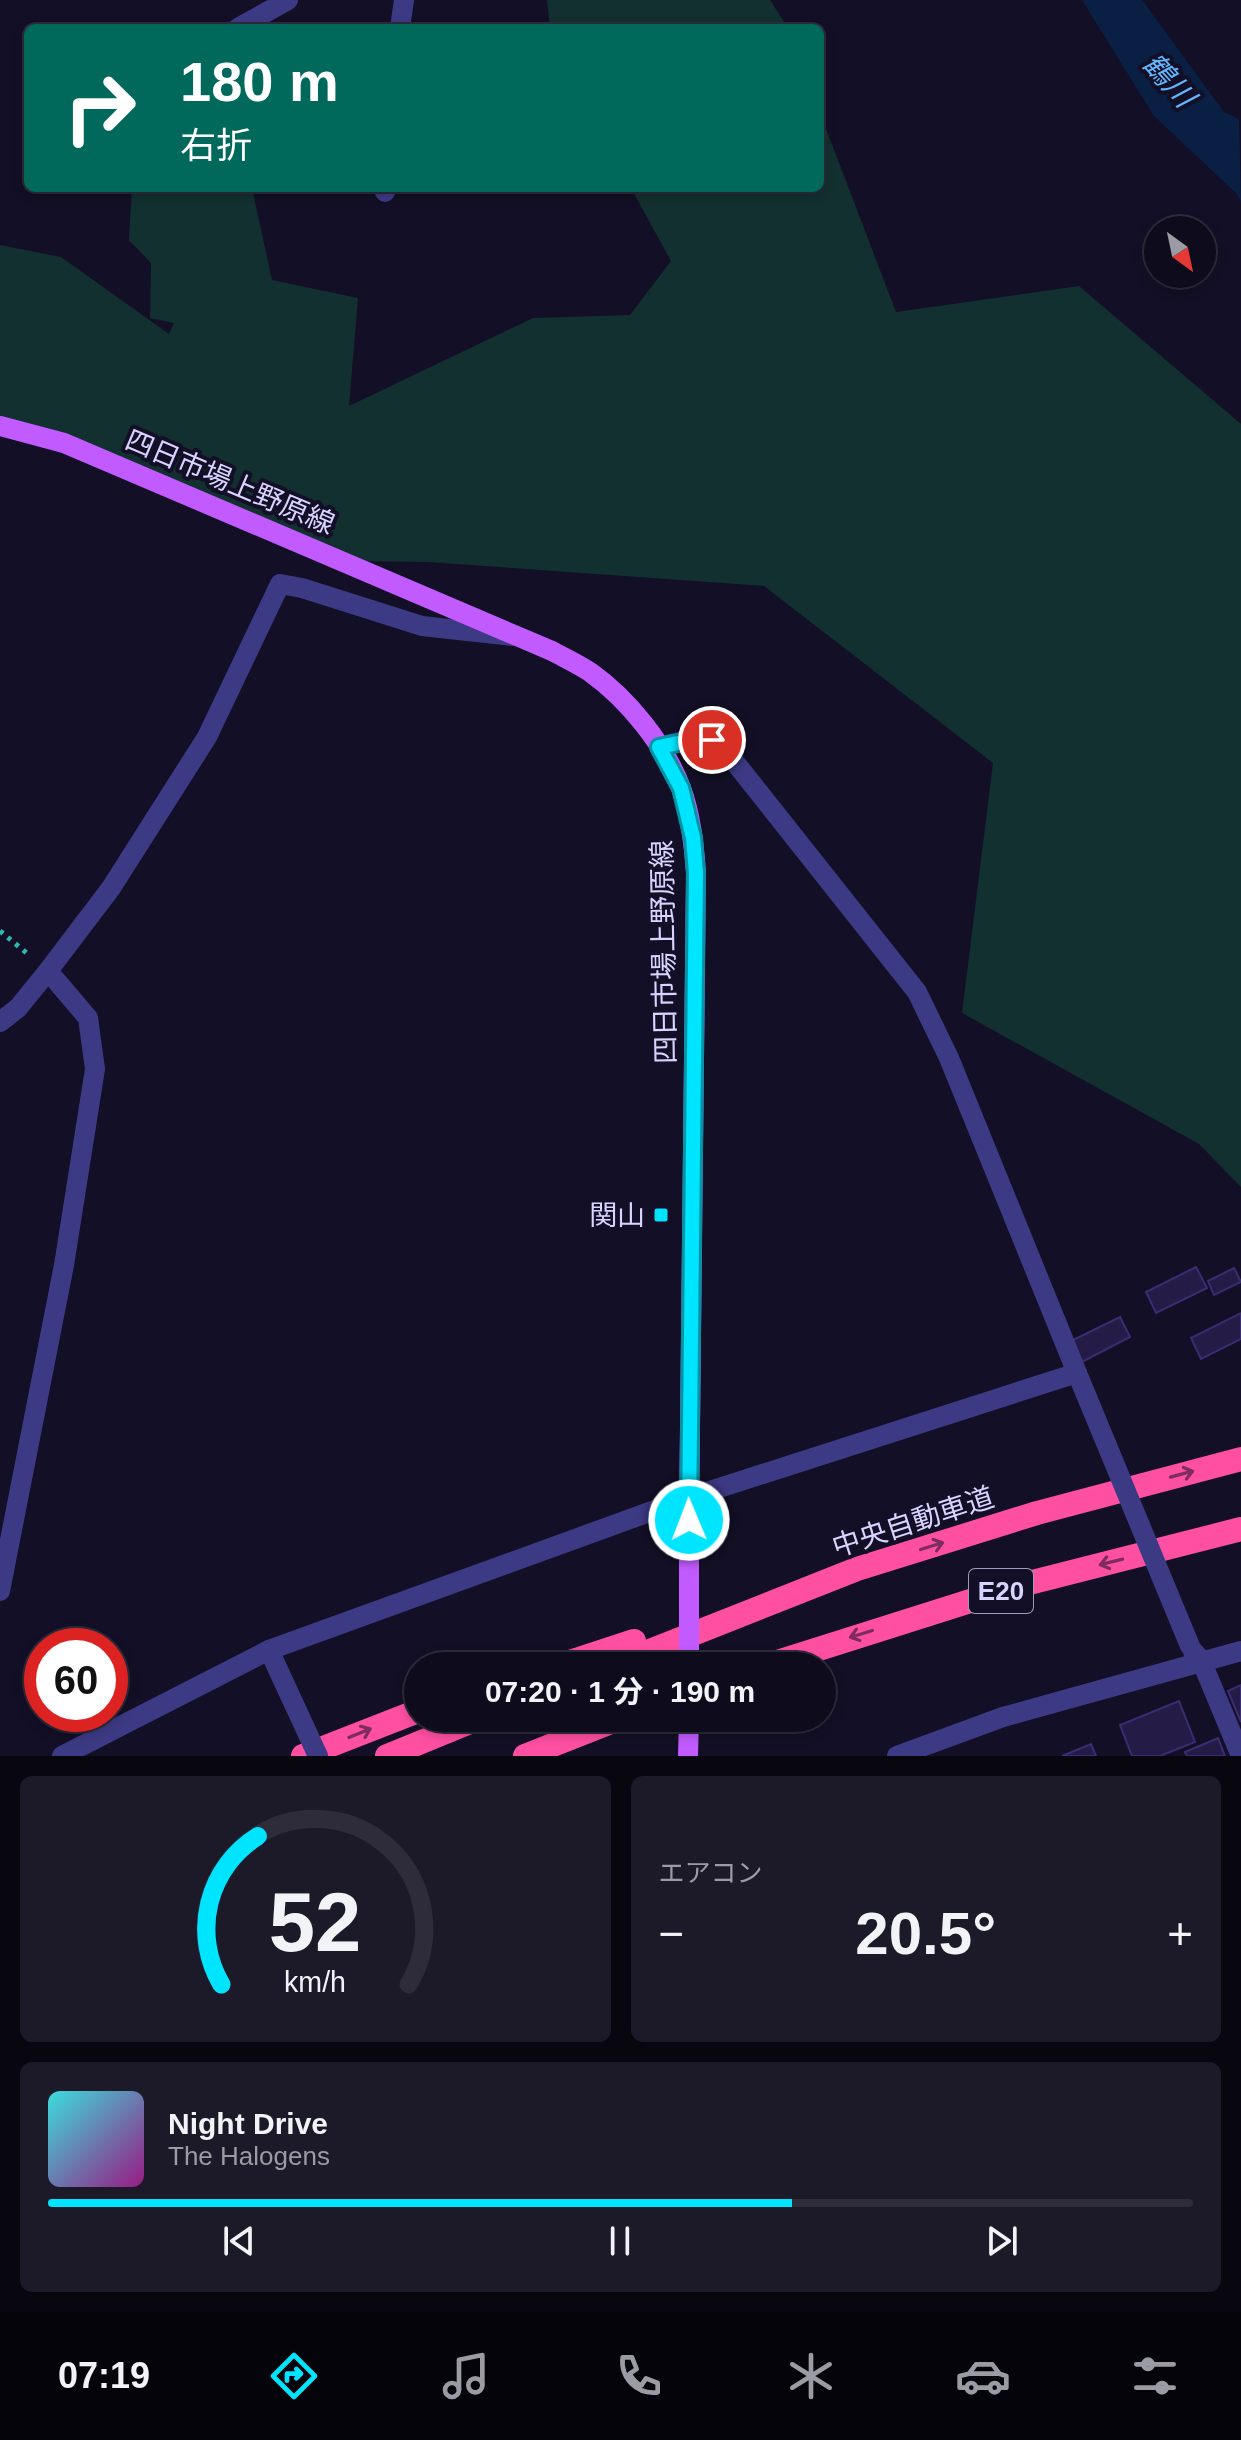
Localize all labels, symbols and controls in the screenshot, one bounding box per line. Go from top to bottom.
water label: 鶴川 [1137,47,1203,116]
text: 180 m [180,50,339,113]
icon: right [48,56,152,160]
text: 右折 [180,125,252,166]
north arrow [1144,216,1216,288]
map controls [1144,216,1216,288]
street label: 四日市場上野原線 [121,424,339,540]
pin [678,706,746,774]
icon: arrive [690,718,734,762]
street label: 四日市場上野原線 [647,840,681,1064]
place label: 関山 [589,1200,645,1231]
marker: 関山 [652,1206,670,1224]
one-way arrow [1168,1466,1194,1481]
position arrow [647,1478,731,1562]
street label: 中央自動車道 [828,1481,998,1563]
one-way arrow [919,1538,944,1552]
one-way arrow [1099,1556,1125,1571]
road number: E20 [969,1569,1033,1613]
one-way arrow [849,1627,875,1642]
speed limit sign: 60 [24,1628,128,1732]
text: 07:20 · 1 分 · 190 m [485,1675,755,1708]
one-way arrow [347,1725,372,1739]
text: エアコン [659,1858,763,1888]
text: 52 [269,1876,362,1969]
text: 20.5° [855,1900,996,1967]
text: − [659,1909,684,1958]
text: + [1167,1909,1193,1958]
text: km/h [284,1966,346,1998]
text: Night Drive [168,2107,328,2140]
text: The Halogens [168,2141,330,2171]
icon: previous [217,2219,261,2263]
icon: pause [598,2219,642,2263]
icon: next [980,2219,1024,2263]
icon: directions [266,2348,322,2404]
icon: music [438,2348,494,2404]
icon: phone [611,2348,667,2404]
icon: climate [783,2348,839,2404]
icon: car [955,2348,1011,2404]
icon: filters [1127,2348,1183,2404]
text: 07:19 [58,2355,150,2396]

